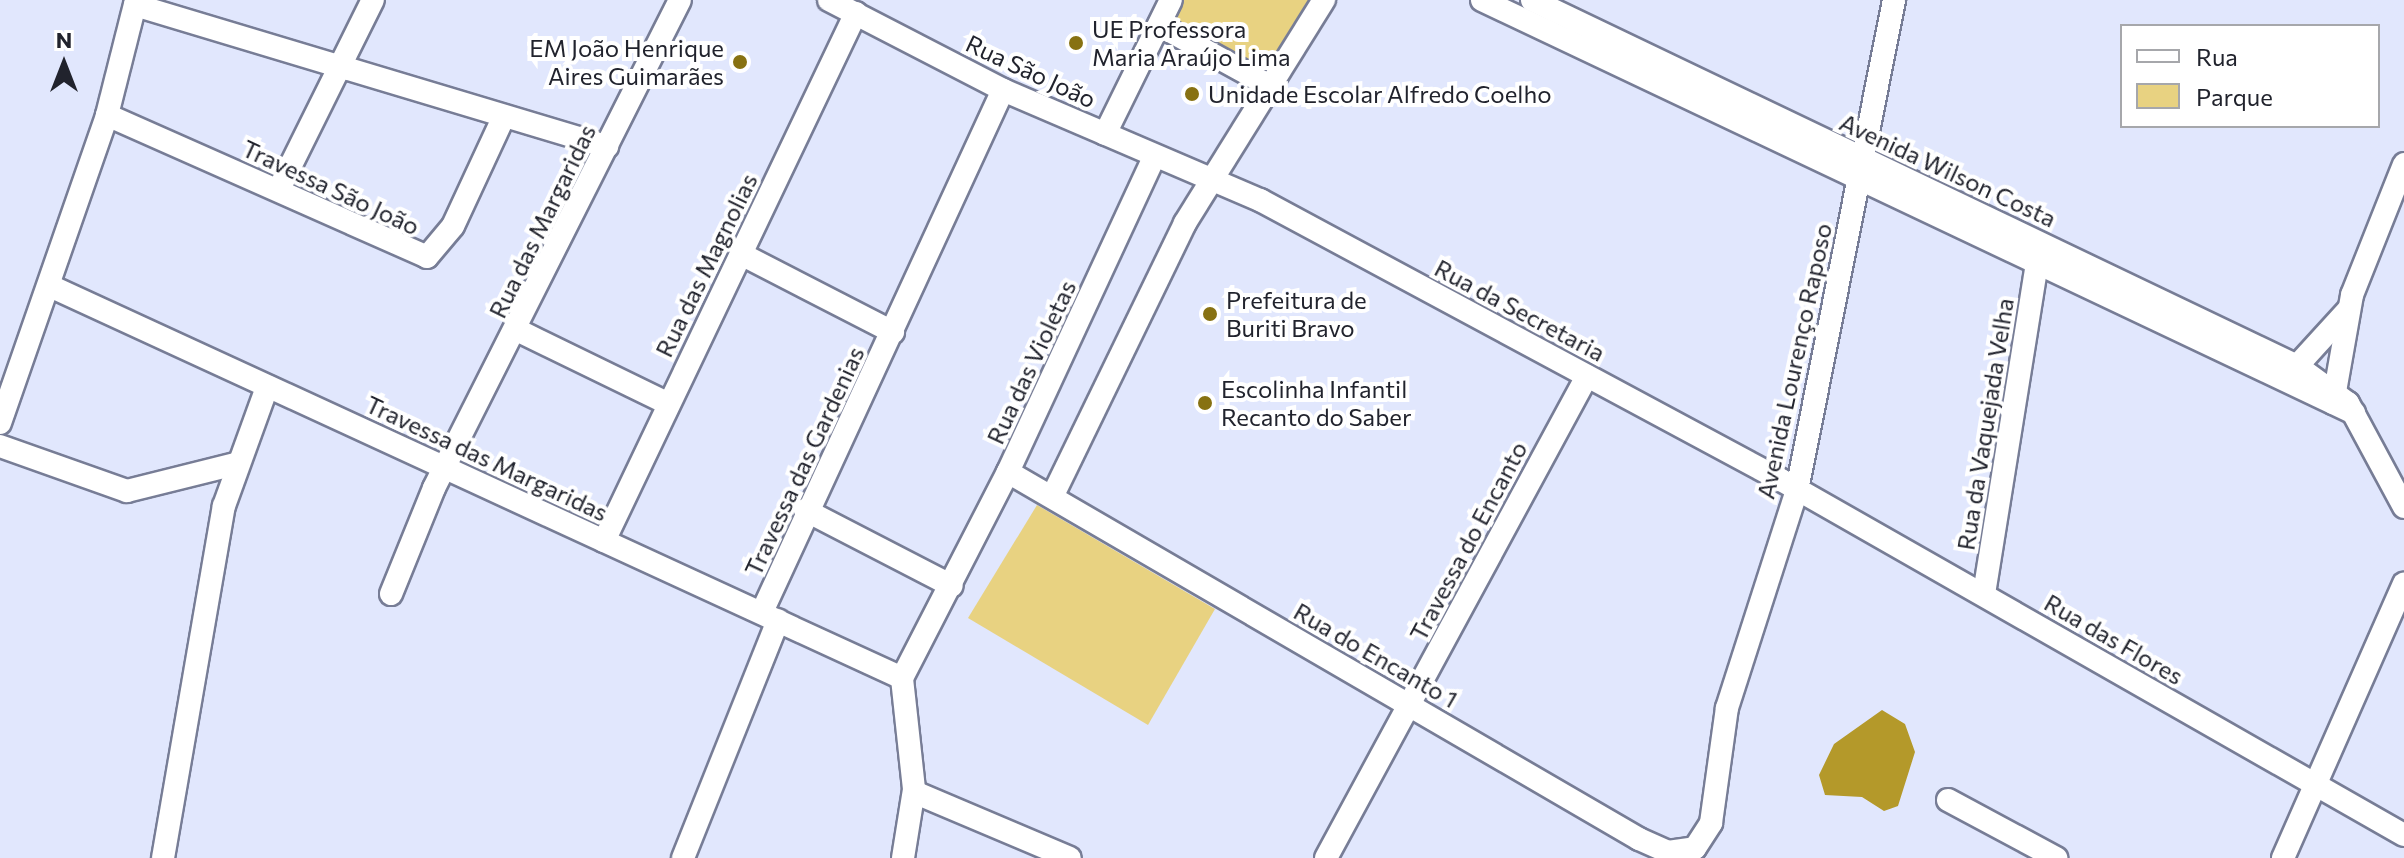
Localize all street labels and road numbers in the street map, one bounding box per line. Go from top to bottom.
street label: Rua São João [961,28,1101,114]
street label: Avenida Wilson Costa [1835,107,2061,233]
street label: Rua das Margaridas [483,120,601,322]
street label: Travessa São João [238,133,424,241]
street label: Rua das Magnolias [649,169,763,361]
street label: Avenida Lourenço Raposo [1751,221,1837,501]
street label: Rua da Secretaria [1430,253,1610,367]
street label: Rua das Violetas [980,276,1082,448]
street label: Rua da Vaquejada Velha [1951,296,2019,552]
street label: Travessa das Gardenias [738,342,870,580]
street label: Travessa das Margaridas [361,389,613,527]
street label: Travessa do Encanto [1403,436,1533,646]
street label: Rua das Flores [2040,588,2188,690]
street label: Rua do Encanto 1 [1289,596,1463,714]

